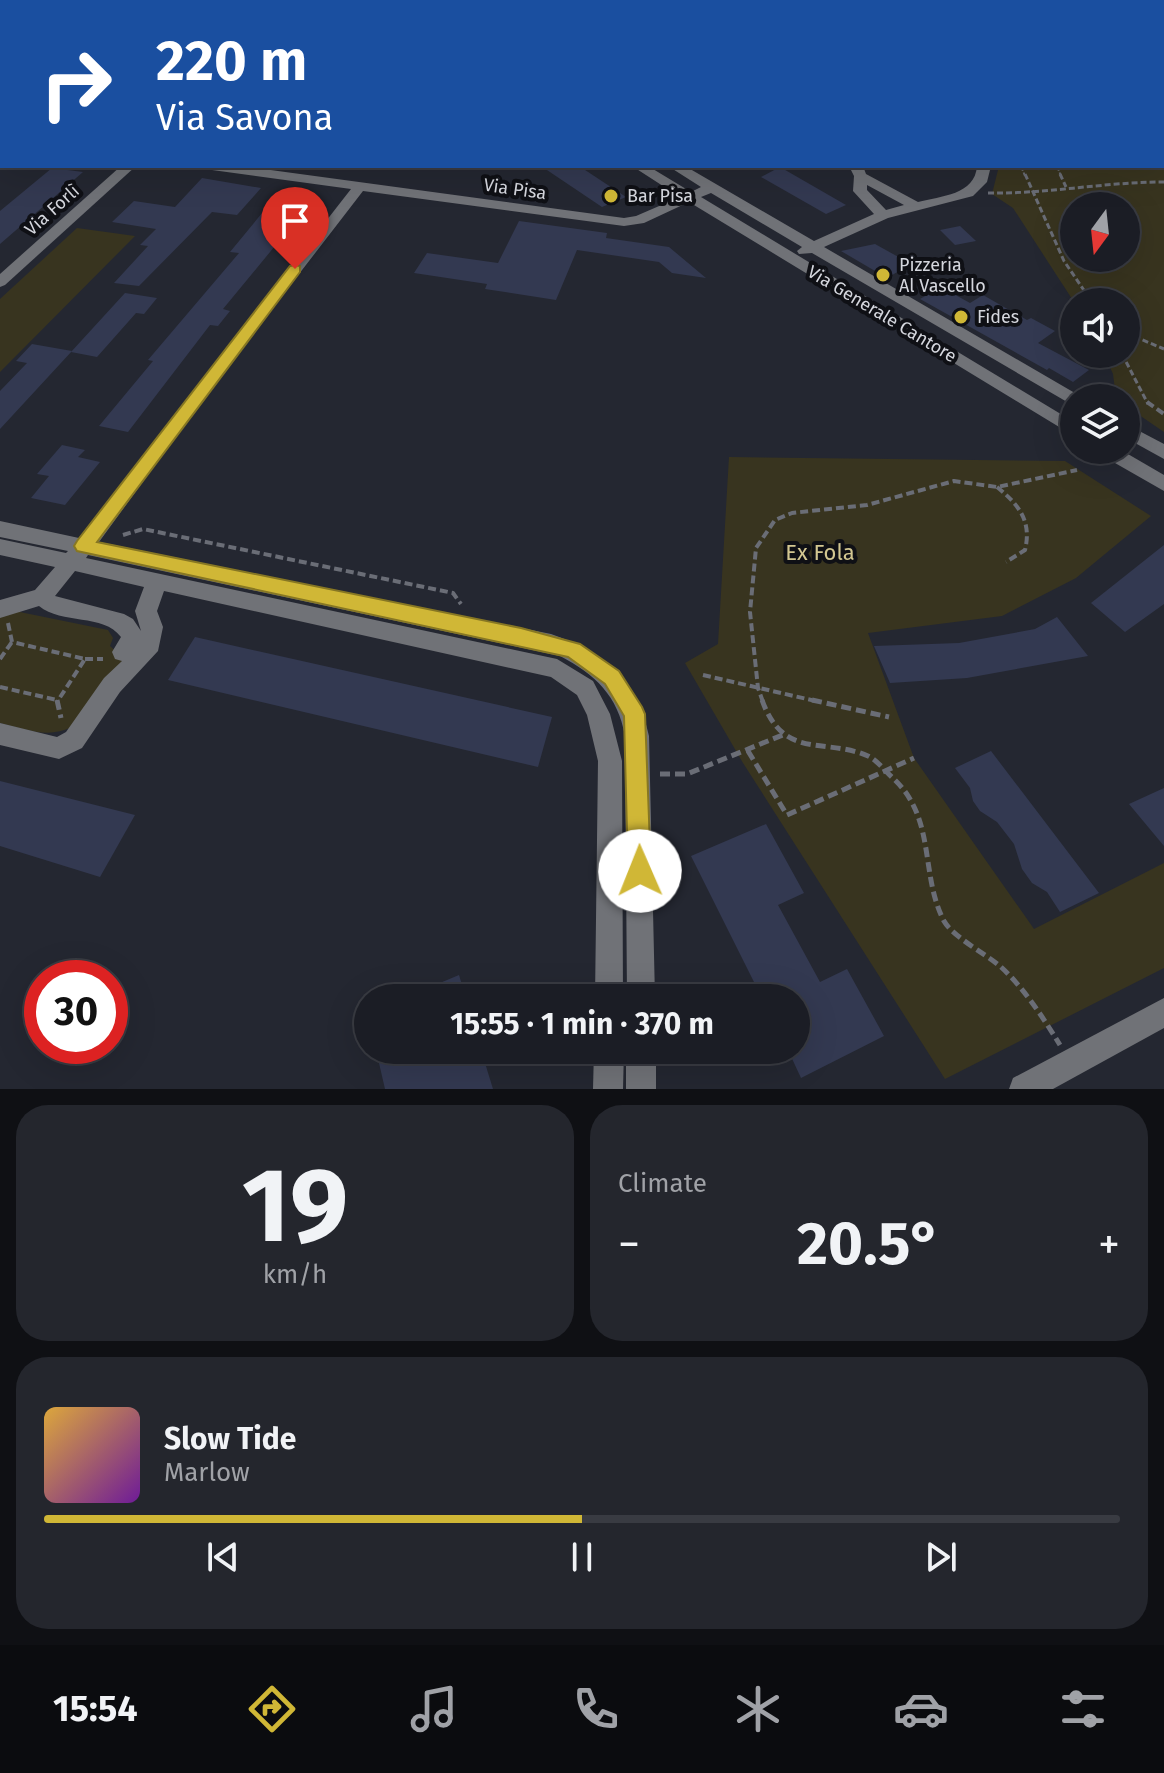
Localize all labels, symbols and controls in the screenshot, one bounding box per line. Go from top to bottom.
text: 220 m [156,28,307,95]
icon: right [24,32,128,136]
text: Via Savona [156,96,333,140]
street label: Via Pisa [482,174,548,204]
street label: Via Forlì [20,180,84,240]
place label: Bar Pisa [627,185,693,207]
pin [261,187,329,269]
marker: Bar Pisa [602,187,620,205]
north arrow [1060,192,1140,272]
map controls [1060,192,1140,464]
icon: arrive [273,199,317,243]
place label: Pizzeria Al Vascello [899,254,986,297]
street label: Via Generale Cantore [803,261,961,367]
marker: Pizzeria Al Vascello [874,266,892,284]
button: sound [1060,288,1140,368]
place label: Fides [977,306,1019,328]
marker: Fides [952,308,970,326]
button: layers [1060,384,1140,464]
park label: Ex Fola [785,539,855,566]
position arrow [598,829,682,913]
speed limit sign: 30 [24,960,128,1064]
text: 15:55 · 1 min · 370 m [450,1006,714,1042]
text: 19 [242,1144,348,1269]
text: Climate [618,1168,707,1199]
text: 20.5° [797,1208,941,1280]
text: − [618,1218,640,1271]
text: + [1098,1218,1120,1271]
text: km/h [263,1259,327,1290]
text: Slow Tide [164,1421,296,1457]
text: Marlow [164,1457,250,1488]
icon: previous [201,1535,245,1579]
icon: pause [560,1535,604,1579]
icon: next [919,1535,963,1579]
icon: directions [244,1681,300,1737]
icon: music [406,1681,462,1737]
icon: phone [568,1681,624,1737]
icon: climate [730,1681,786,1737]
icon: car [893,1681,949,1737]
icon: filters [1055,1681,1111,1737]
text: 15:54 [53,1687,138,1731]

